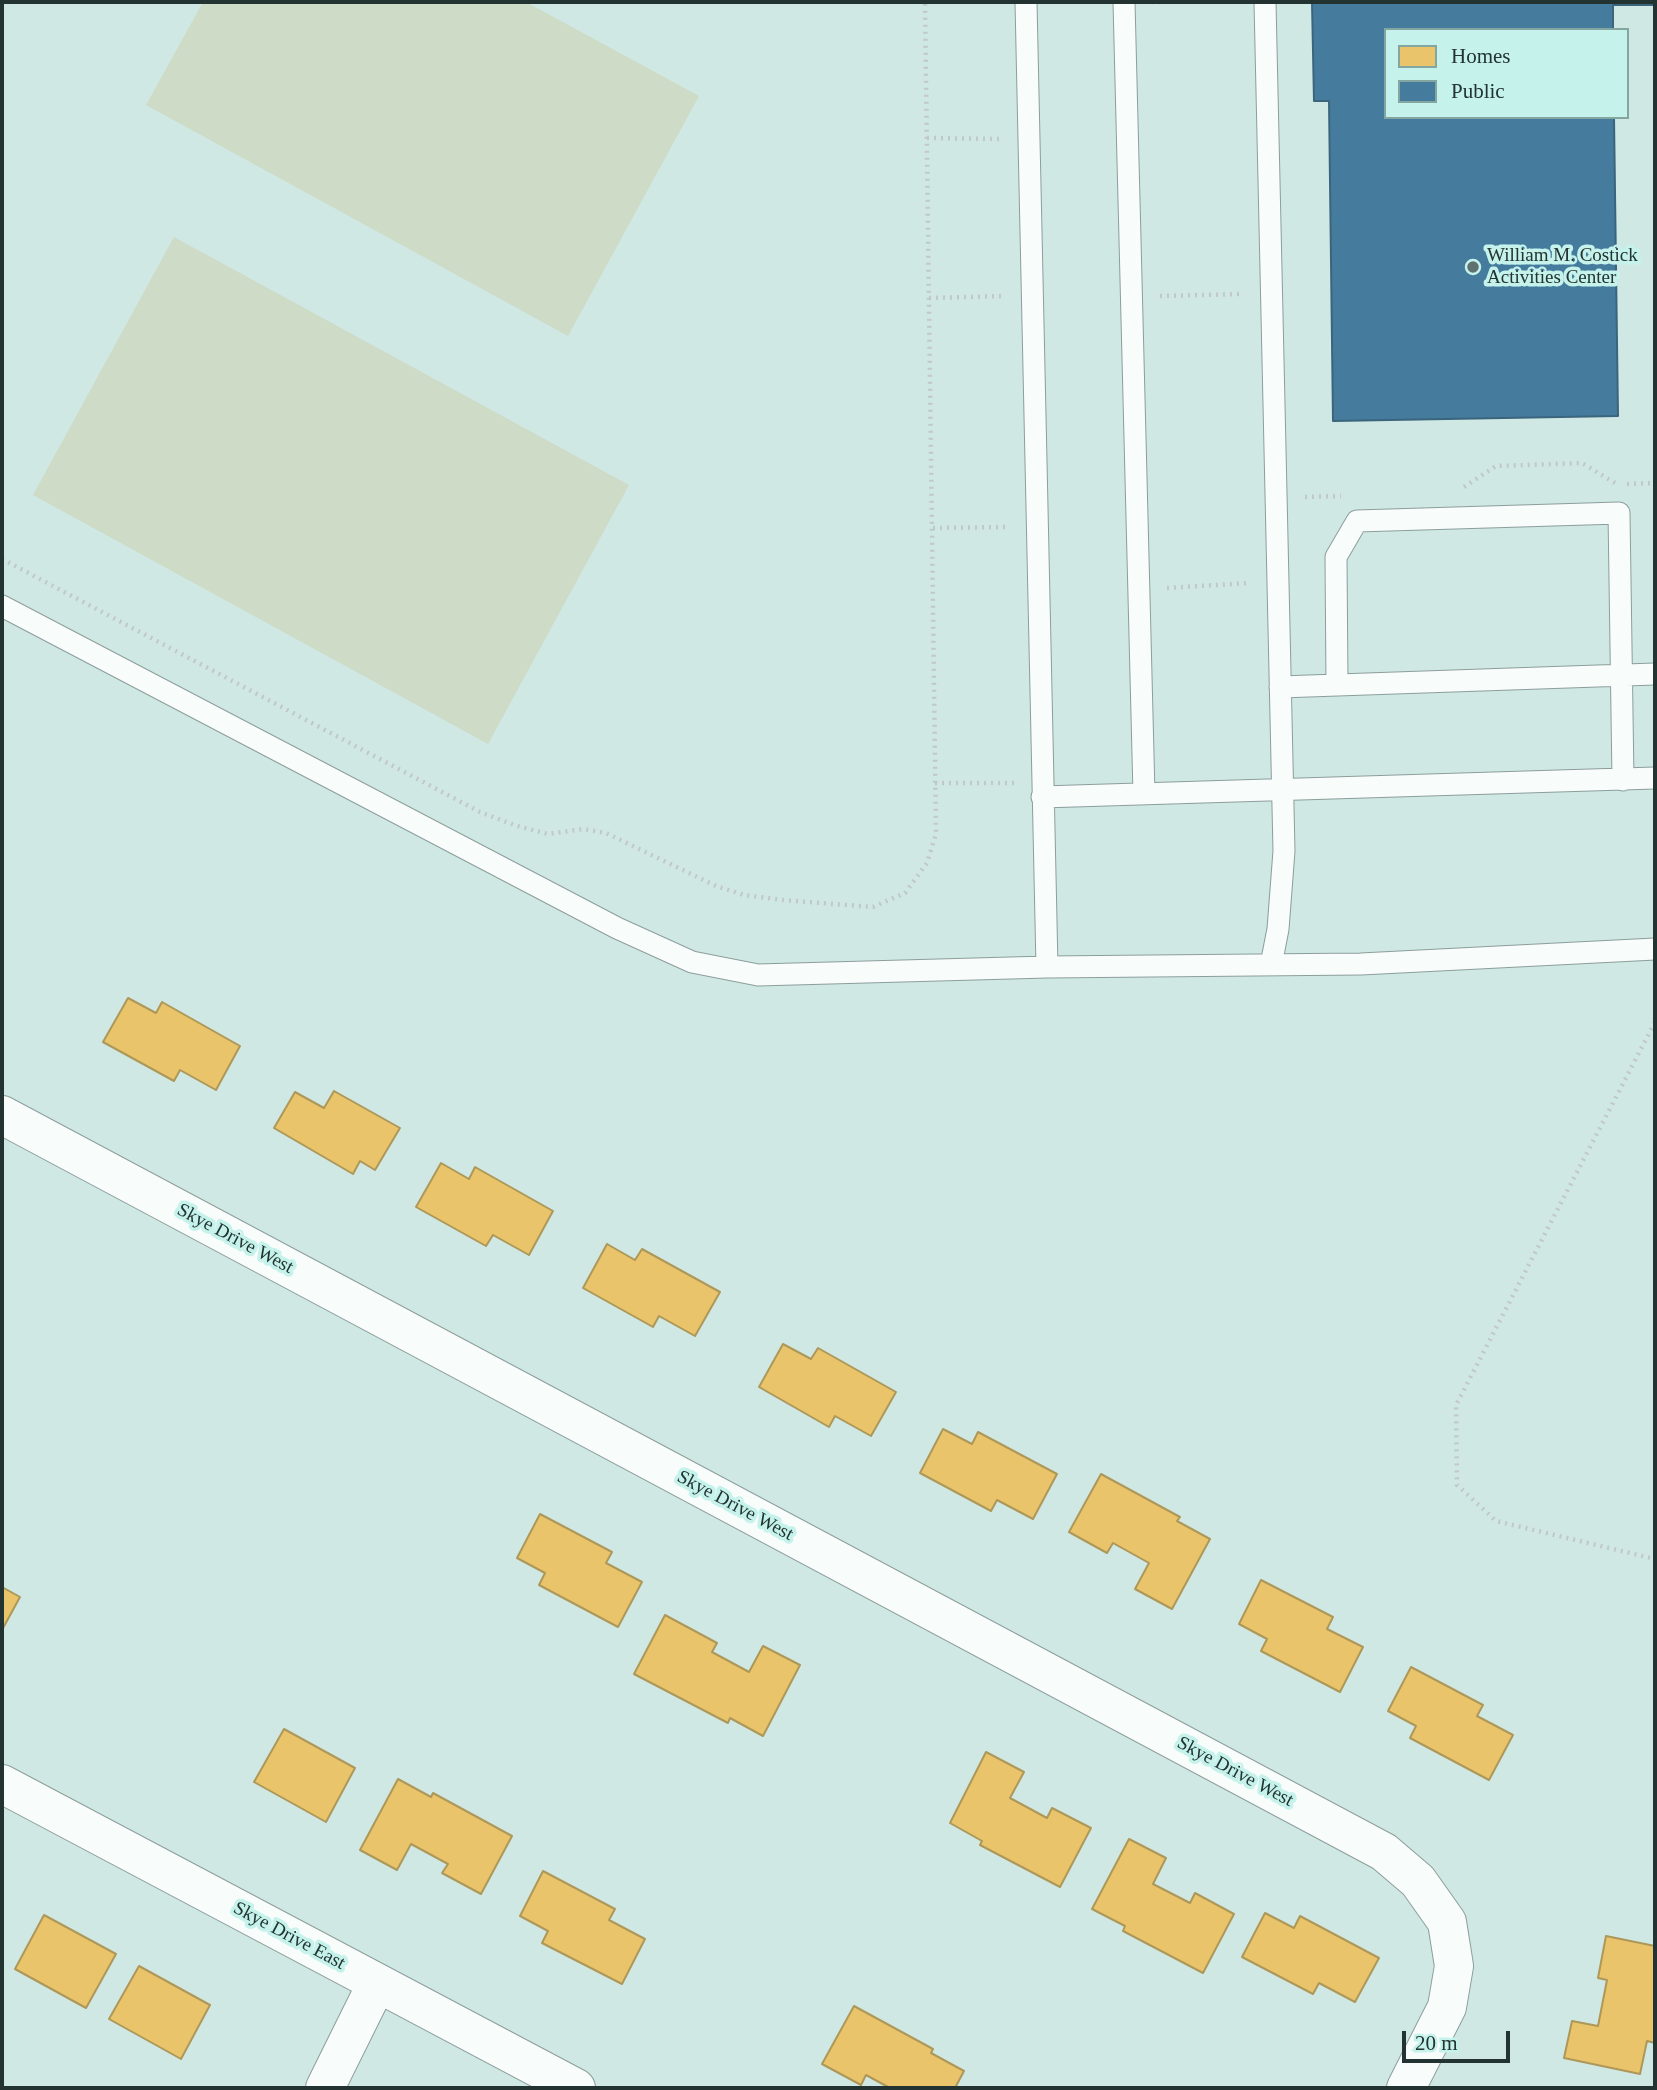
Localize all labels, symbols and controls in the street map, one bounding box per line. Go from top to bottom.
legend [1384,28,1629,119]
text: Homes [1451,44,1511,68]
text: Public [1451,79,1505,103]
place label: William M. Costick Activities Center [1487,245,1638,289]
marker: William M. Costick Activities Center [1465,259,1481,275]
street label: Skye Drive West [173,1199,297,1279]
street label: Skye Drive West [673,1466,797,1546]
street label: Skye Drive West [1173,1732,1297,1812]
street label: Skye Drive East [229,1897,349,1975]
scale bar [1405,2016,1514,2060]
text: 20 m [1415,2031,1458,2055]

